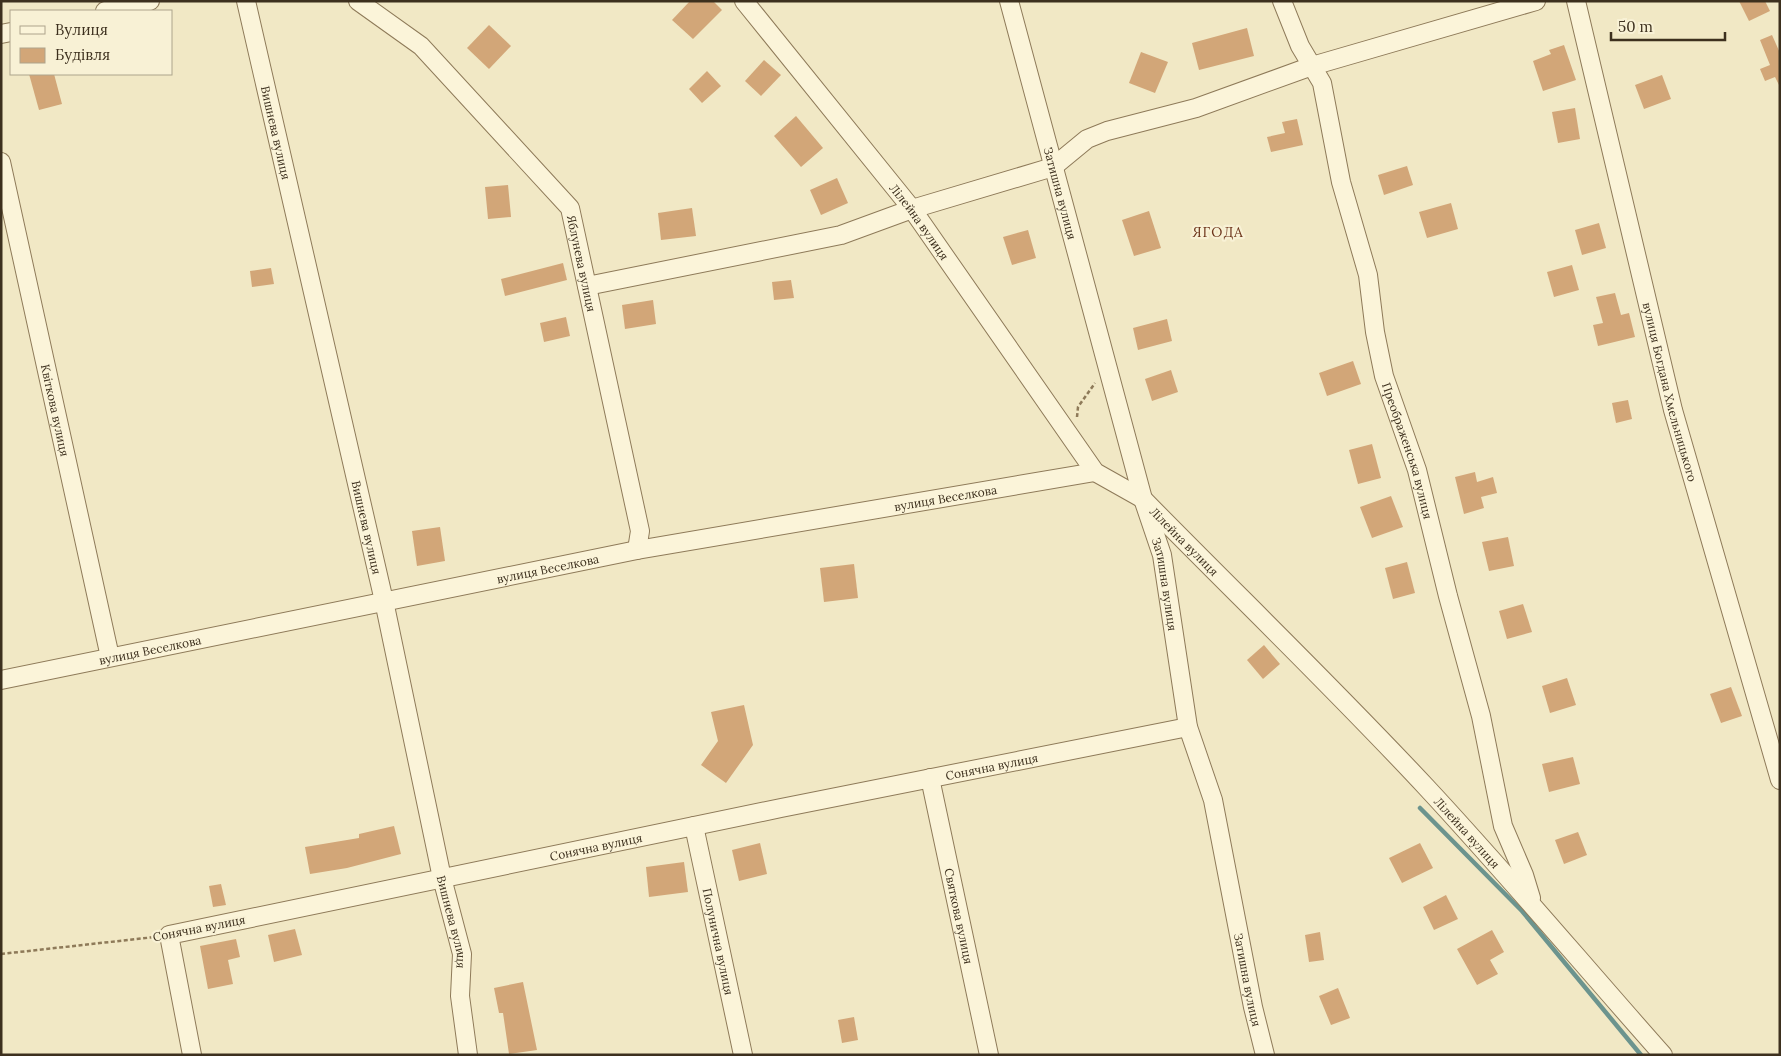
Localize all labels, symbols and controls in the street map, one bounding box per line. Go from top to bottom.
legend [10,10,172,75]
scale bar [1611,10,1725,42]
text: 50 m [1618,17,1653,36]
text: Вулиця [55,20,108,39]
text: Будівля [55,45,110,64]
street label: Вишнева вулиця [258,84,294,181]
street label: Затишна вулиця [1041,145,1080,241]
street label: Лілейна вулиця [887,180,952,263]
street label: Яблунева вулиця [564,213,600,313]
district label: ЯГОДА [1192,223,1244,241]
street label: вулиця Богдана Хмельницького [1640,301,1701,483]
street label: Квіткова вулиця [38,363,73,458]
street label: Преображенська вулиця [1379,380,1436,520]
street label: Вишнева вулиця [349,479,385,576]
street label: вулиця Веселкова [893,481,998,514]
street label: Лілейна вулиця [1147,504,1222,579]
street label: Затишна вулиця [1149,535,1181,632]
street label: вулиця Веселкова [495,550,600,586]
street label: вулиця Веселкова [97,632,202,667]
street label: Сонячна вулиця [944,750,1039,783]
street label: Лілейна вулиця [1431,794,1503,871]
street label: Сонячна вулиця [548,830,643,863]
street label: Святкова вулиця [942,867,977,965]
street label: Вишнева вулиця [434,874,469,969]
street label: Полунична вулиця [700,887,737,996]
street label: Сонячна вулиця [151,912,247,944]
street label: Затишна вулиця [1231,932,1265,1028]

